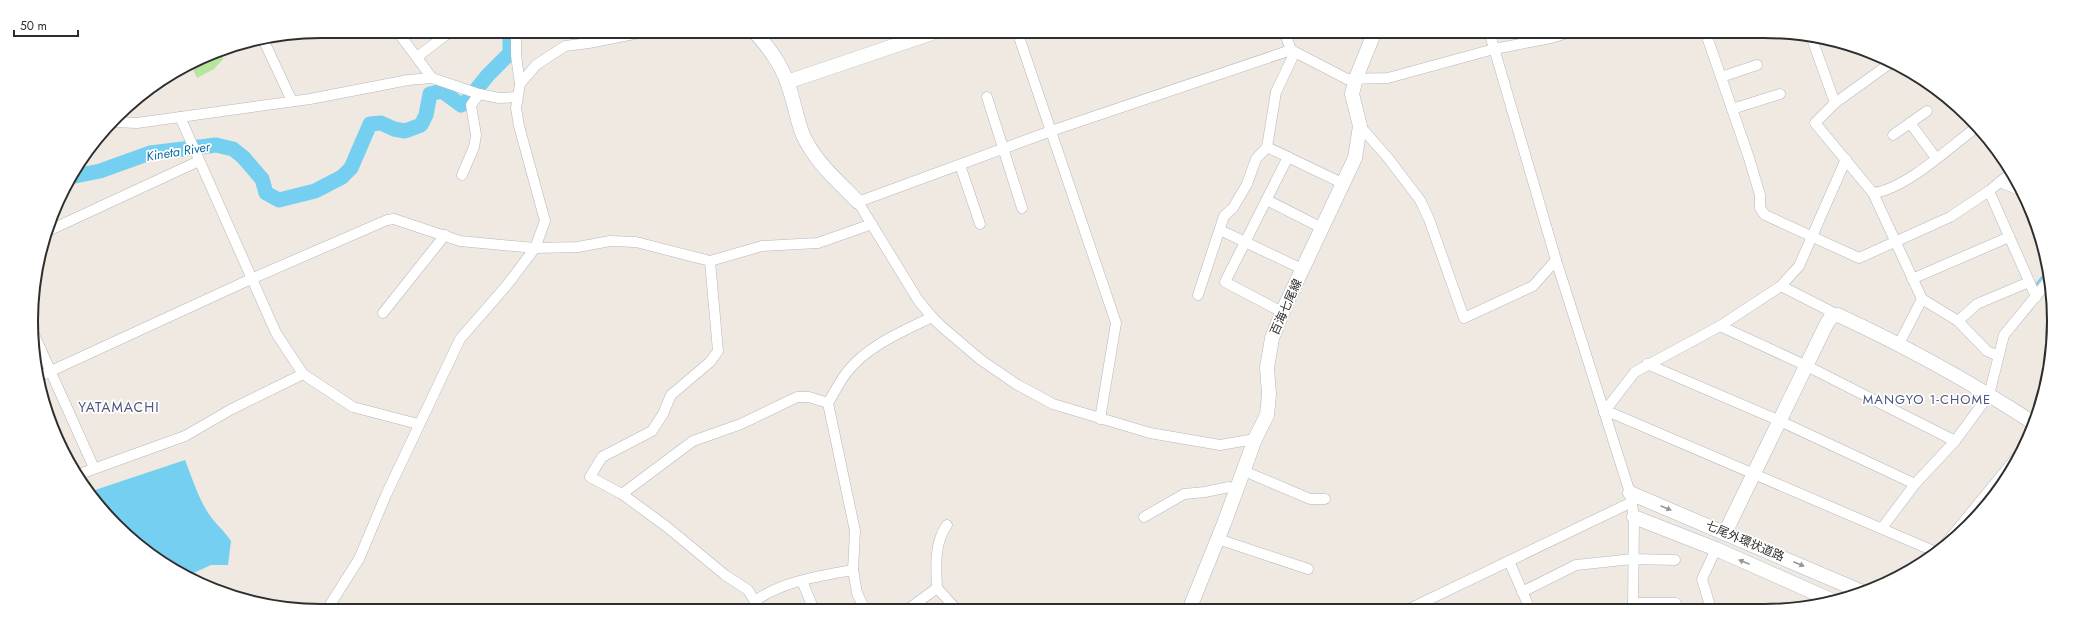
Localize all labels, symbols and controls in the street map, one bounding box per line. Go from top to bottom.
scale bar [14,12,78,38]
text: 50 m [20,17,47,35]
water label: Kineta River [145,137,212,166]
street label: 百海七尾線 [1266,276,1306,338]
district label: MANGYO 1-CHOME [1863,390,1991,409]
district label: YATAMACHI [78,397,160,417]
one-way arrow [1661,505,1672,511]
street label: 七尾外環状道路 [1703,516,1787,566]
one-way arrow [1739,559,1750,565]
one-way arrow [1793,562,1805,568]

